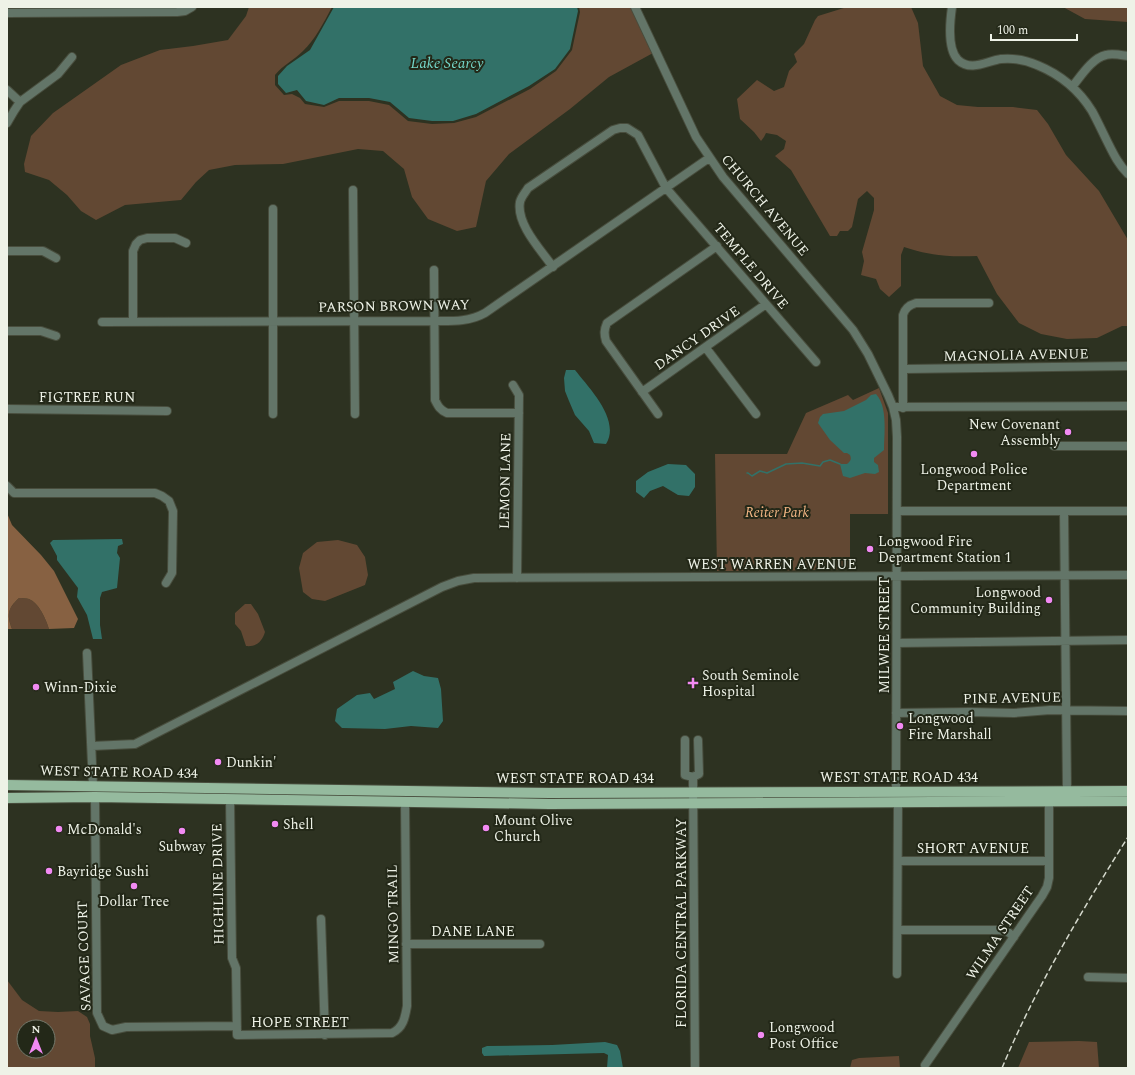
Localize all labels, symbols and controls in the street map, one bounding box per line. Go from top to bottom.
scale bar [991,16,1077,42]
text: 100 m [997,21,1028,40]
water label: Lake Searcy [411,52,484,75]
street label: CHURCH AVENUE [716,149,814,261]
street label: TEMPLE DRIVE [708,218,794,314]
street label: PARSON BROWN WAY [318,294,470,318]
street label: DANCY DRIVE [650,301,744,375]
street label: MAGNOLIA AVENUE [943,343,1089,367]
street label: FIGTREE RUN [39,387,135,408]
place label: New Covenant Assembly [969,414,1061,451]
marker: New Covenant Assembly [1063,427,1073,437]
street label: LEMON LANE [494,433,516,529]
marker: Longwood Police Department [969,449,979,459]
place label: Longwood Police Department [920,459,1028,496]
park label: Reiter Park [745,502,809,523]
place label: Longwood Fire Department Station 1 [878,531,1011,568]
marker: Longwood Fire Department Station 1 [865,544,875,554]
street label: WEST WARREN AVENUE [687,554,857,575]
street label: MILWEE STREET [874,577,895,693]
place label: Longwood Community Building [910,582,1041,619]
marker: Longwood Community Building [1044,595,1054,605]
place label: South Seminole Hospital [702,665,799,702]
place label: Winn-Dixie [44,677,117,698]
marker: South Seminole Hospital [687,677,699,689]
marker: Winn-Dixie [31,682,41,692]
street label: PINE AVENUE [963,687,1061,709]
place label: Longwood Fire Marshall [908,708,992,745]
marker: Longwood Fire Marshall [895,721,905,731]
place label: Dunkin' [226,752,276,773]
marker: Dunkin' [213,757,223,767]
street label: WEST STATE ROAD 434 [40,760,198,784]
street label: WEST STATE ROAD 434 [820,767,978,788]
street label: WEST STATE ROAD 434 [496,768,654,789]
place label: Mount Olive Church [494,810,573,847]
place label: Shell [283,814,314,835]
street label: FLORIDA CENTRAL PARKWAY [671,818,692,1028]
place label: McDonald's [67,819,142,840]
marker: Shell [270,819,280,829]
street label: HIGHLINE DRIVE [206,823,230,945]
marker: Mount Olive Church [481,823,491,833]
marker: McDonald's [54,824,64,834]
marker: Subway [177,826,187,836]
place label: Subway [158,836,207,857]
street label: SHORT AVENUE [917,838,1029,859]
place label: Bayridge Sushi [57,861,149,882]
street label: MINGO TRAIL [382,864,404,964]
marker: Bayridge Sushi [44,866,54,876]
marker: Dollar Tree [129,881,139,891]
street label: WILMA STREET [961,882,1039,984]
place label: Dollar Tree [99,891,170,912]
street label: SAVAGE COURT [72,900,96,1012]
street label: DANE LANE [431,921,515,942]
street label: HOPE STREET [251,1012,349,1033]
place label: Longwood Post Office [769,1017,839,1054]
north arrow [16,1019,56,1059]
text: N [32,1021,41,1038]
marker: Longwood Post Office [756,1030,766,1040]

